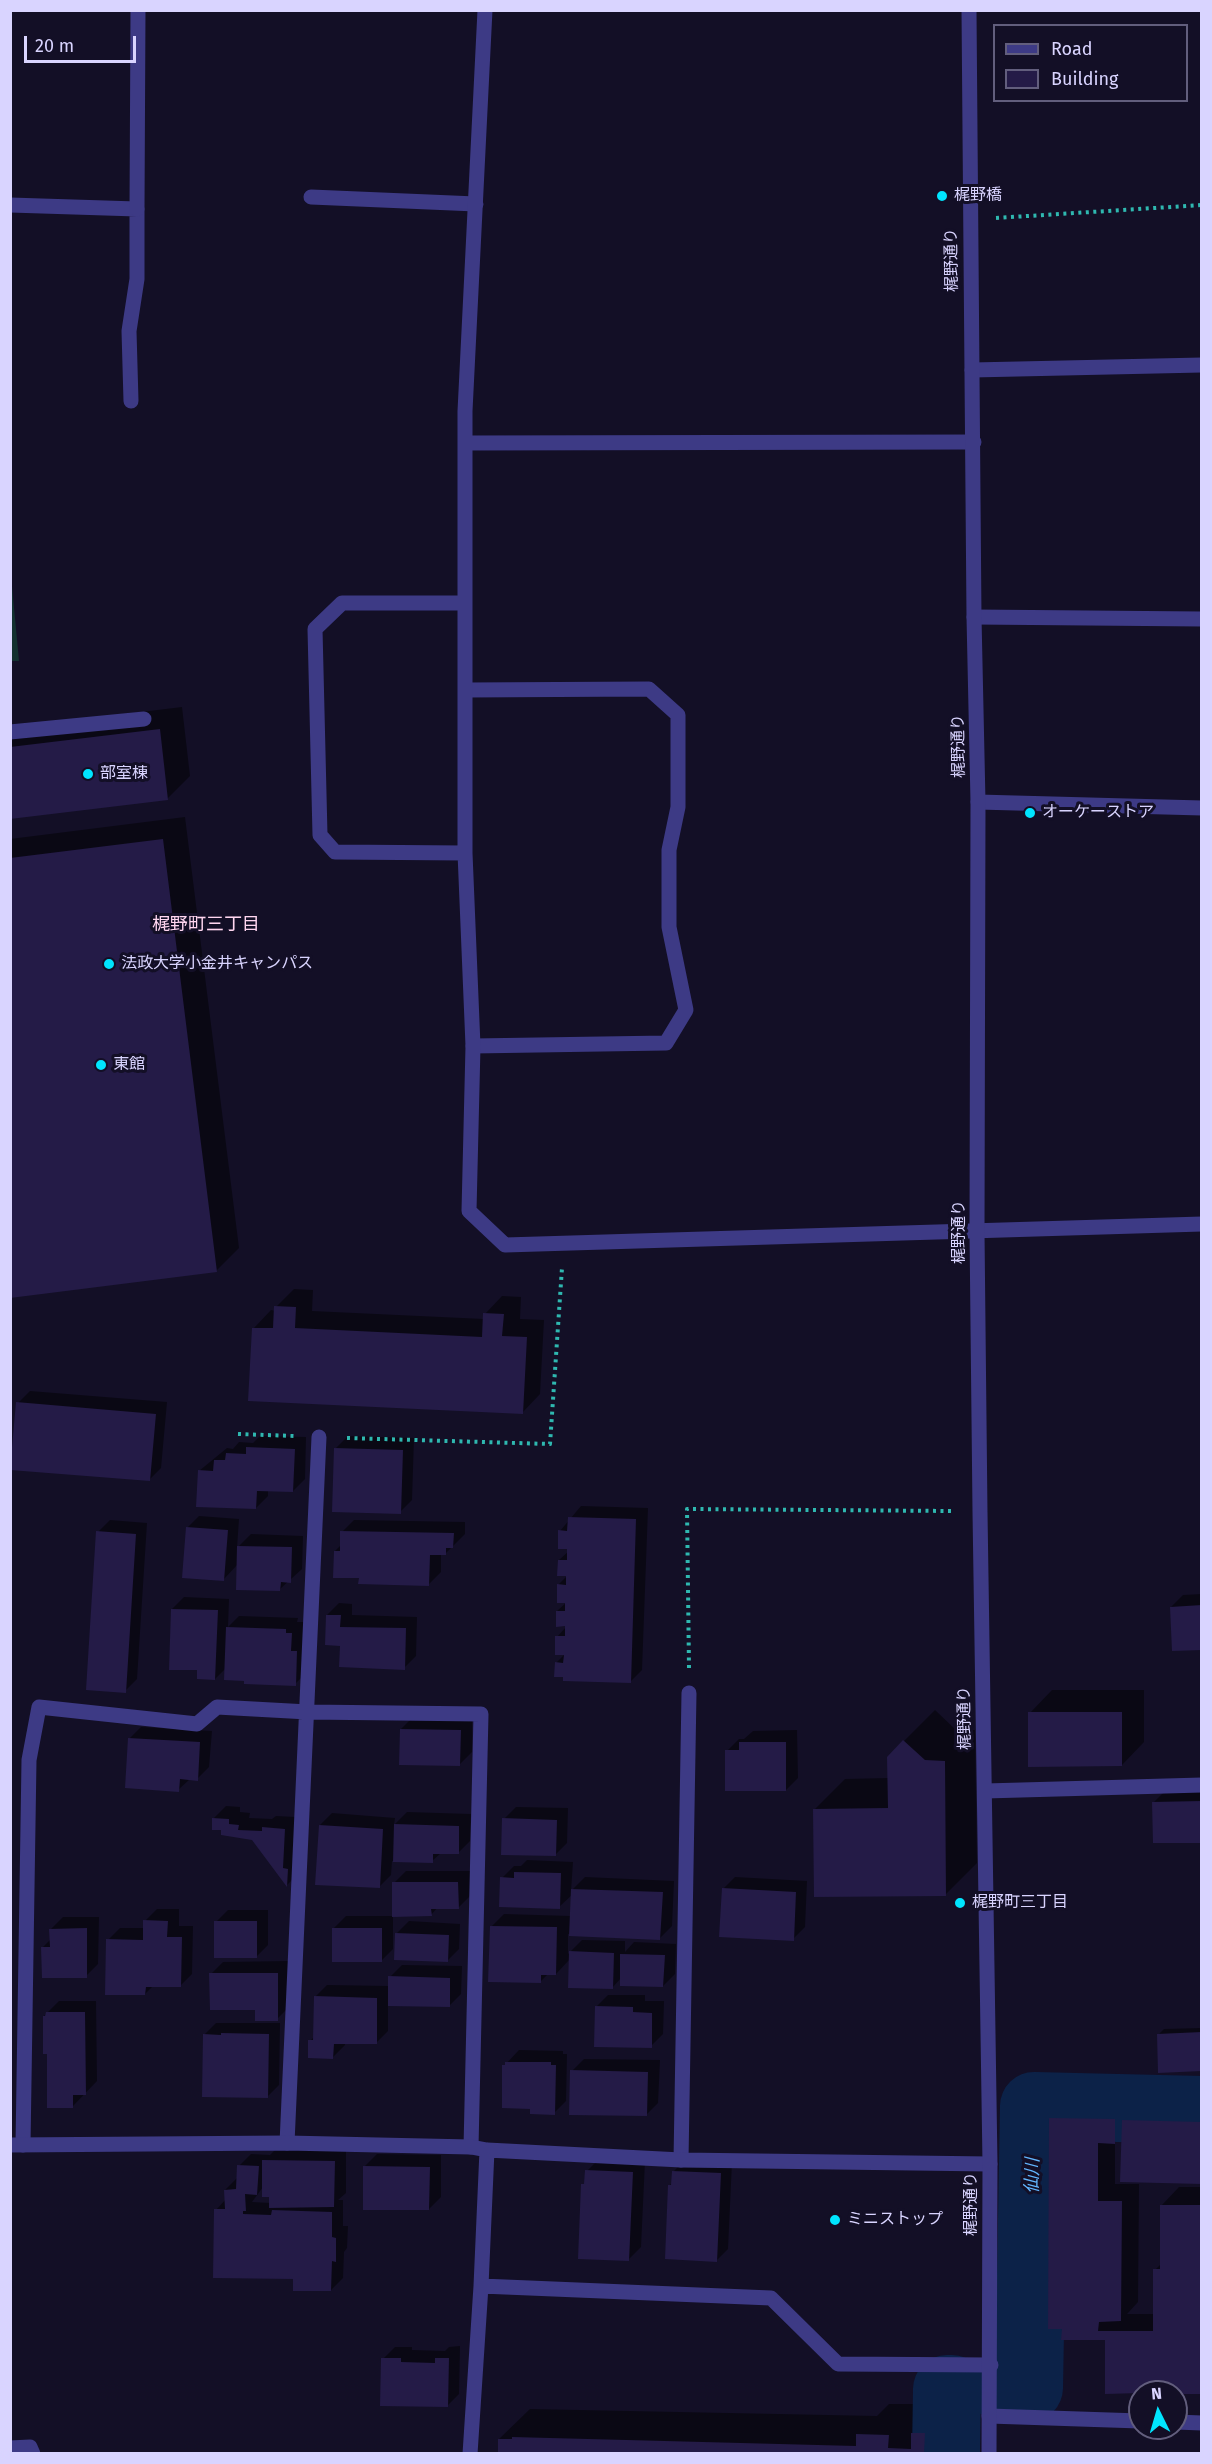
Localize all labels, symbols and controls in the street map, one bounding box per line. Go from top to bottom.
scale bar [27,24,140,62]
legend [993,24,1188,102]
text: 20 m [35,35,74,57]
text: Road [1051,38,1093,60]
text: Building [1051,68,1118,90]
place label: 梶野橋 [954,186,1002,206]
marker: 梶野橋 [935,189,949,203]
street label: 梶野通り [942,228,962,292]
street label: 梶野通り [949,714,969,778]
place label: 部室棟 [100,764,148,784]
marker: 部室棟 [81,767,95,781]
place label: オーケーストア [1042,803,1154,823]
marker: オーケーストア [1023,806,1037,820]
district label: 梶野町三丁目 [152,914,260,936]
place label: 法政大学小金井キャンパス [121,954,313,974]
marker: 法政大学小金井キャンパス [102,957,116,971]
place label: 東館 [113,1055,145,1075]
marker: 東館 [94,1058,108,1072]
street label: 梶野通り [950,1200,970,1264]
street label: 梶野通り [955,1686,975,1750]
place label: 梶野町三丁目 [972,1893,1068,1913]
marker: 梶野町三丁目 [953,1896,967,1910]
water label: 仙川 [1022,2158,1044,2194]
street label: 梶野通り [962,2172,982,2236]
place label: ミニストップ [847,2210,943,2230]
marker: ミニストップ [828,2213,842,2227]
north arrow [1128,2380,1188,2440]
text: N [1150,2384,1163,2403]

